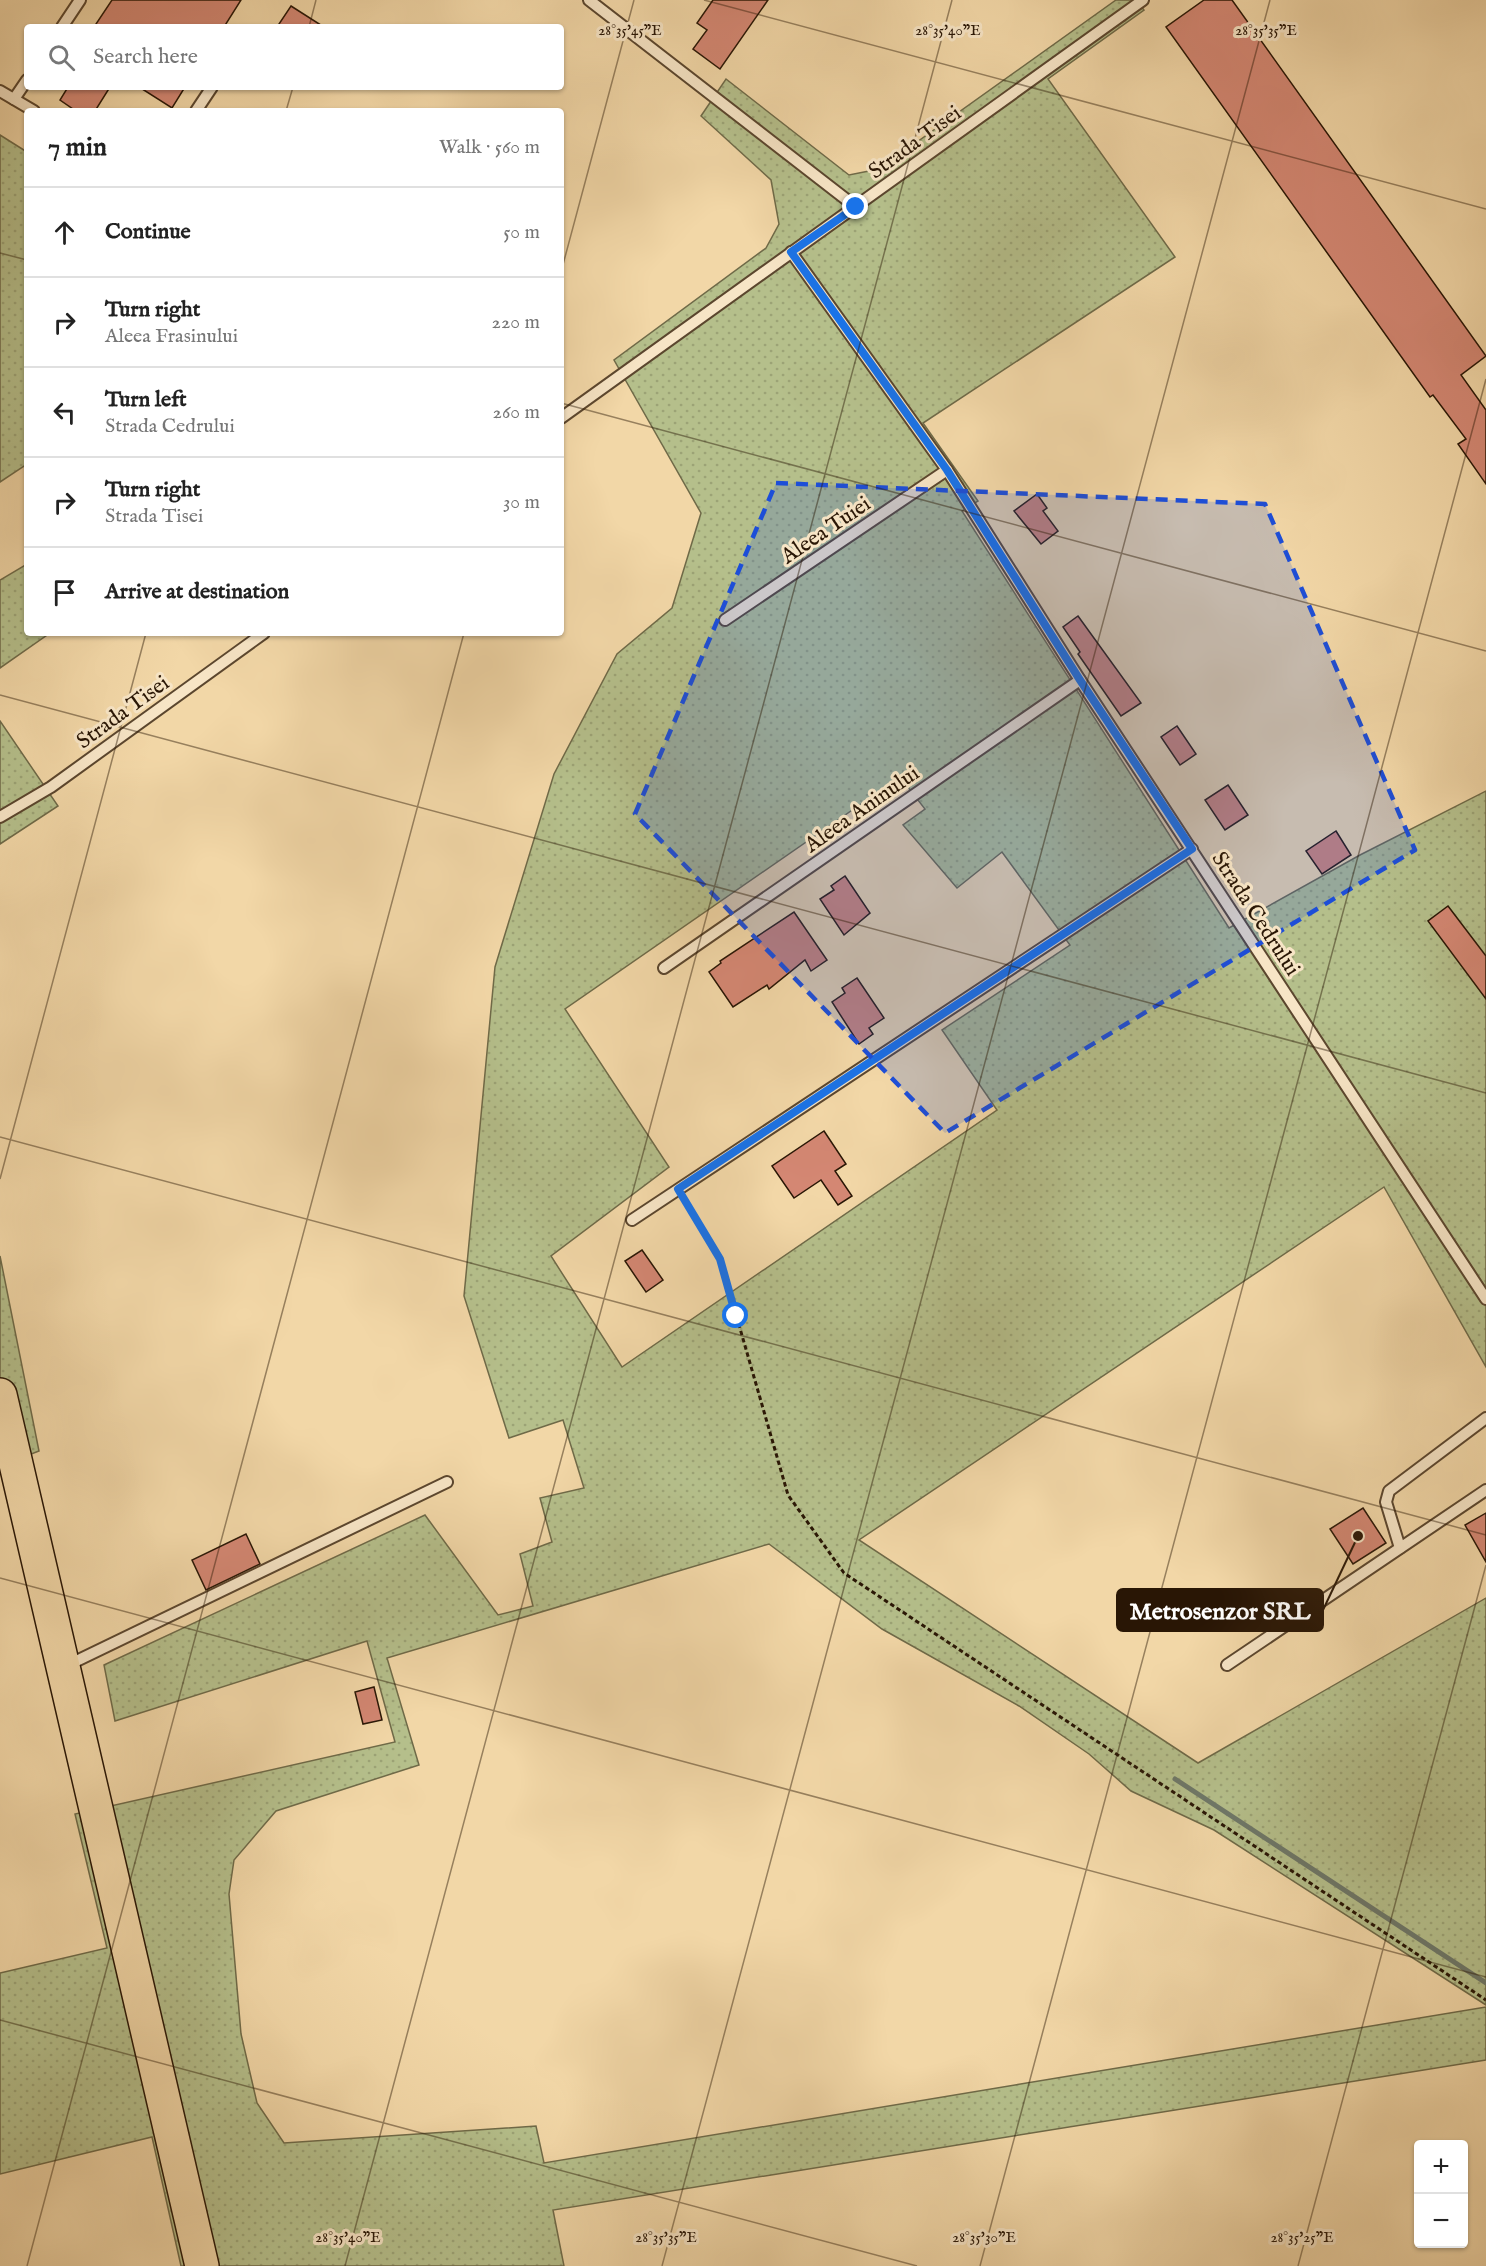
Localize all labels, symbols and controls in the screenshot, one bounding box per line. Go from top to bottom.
text: 28°35'45"E [598,21,662,40]
text: 28°35'40"E [915,21,981,40]
text: 28°35'35"E [1235,21,1297,40]
search box [24,24,564,90]
icon: search [45,41,78,74]
text: Search here [93,43,198,71]
street label: Strada Tisei [863,99,967,186]
text: 7 min [48,131,107,164]
text: Walk · 560 m [439,135,540,160]
route end [842,193,868,219]
icon: ahead [48,216,81,249]
text: Continue [105,218,191,246]
text: 50 m [503,220,540,245]
text: Turn right [105,296,200,324]
icon: right [48,306,81,339]
text: 220 m [492,310,540,335]
text: Aleea Frasinului [105,324,238,349]
text: Turn left [105,386,187,414]
icon: left [48,396,81,429]
text: 260 m [493,400,540,425]
text: Strada Cedrului [105,414,235,439]
text: Turn right [105,476,200,504]
icon: right [48,486,81,519]
text: 30 m [503,490,540,515]
street label: Aleea Tuiei [775,490,877,572]
text: Strada Tisei [105,504,203,529]
icon: arrive [48,576,81,609]
text: Arrive at destination [105,578,289,606]
street label: Strada Tisei [71,669,175,756]
street label: Aleea Aninului [798,760,925,860]
street label: Strada Cedrului [1205,847,1306,982]
route start [722,1302,748,1328]
callout: Metrosenzor SRL [1117,1589,1323,1631]
text: Metrosenzor SRL [1129,1597,1312,1628]
map controls [1414,2140,1468,2248]
button: + [1414,2140,1468,2194]
button: − [1414,2194,1468,2248]
text: 28°35'40"E [315,2228,381,2247]
text: 28°35'35"E [635,2228,697,2247]
text: 28°35'30"E [952,2228,1016,2247]
text: 28°35'25"E [1270,2228,1334,2247]

